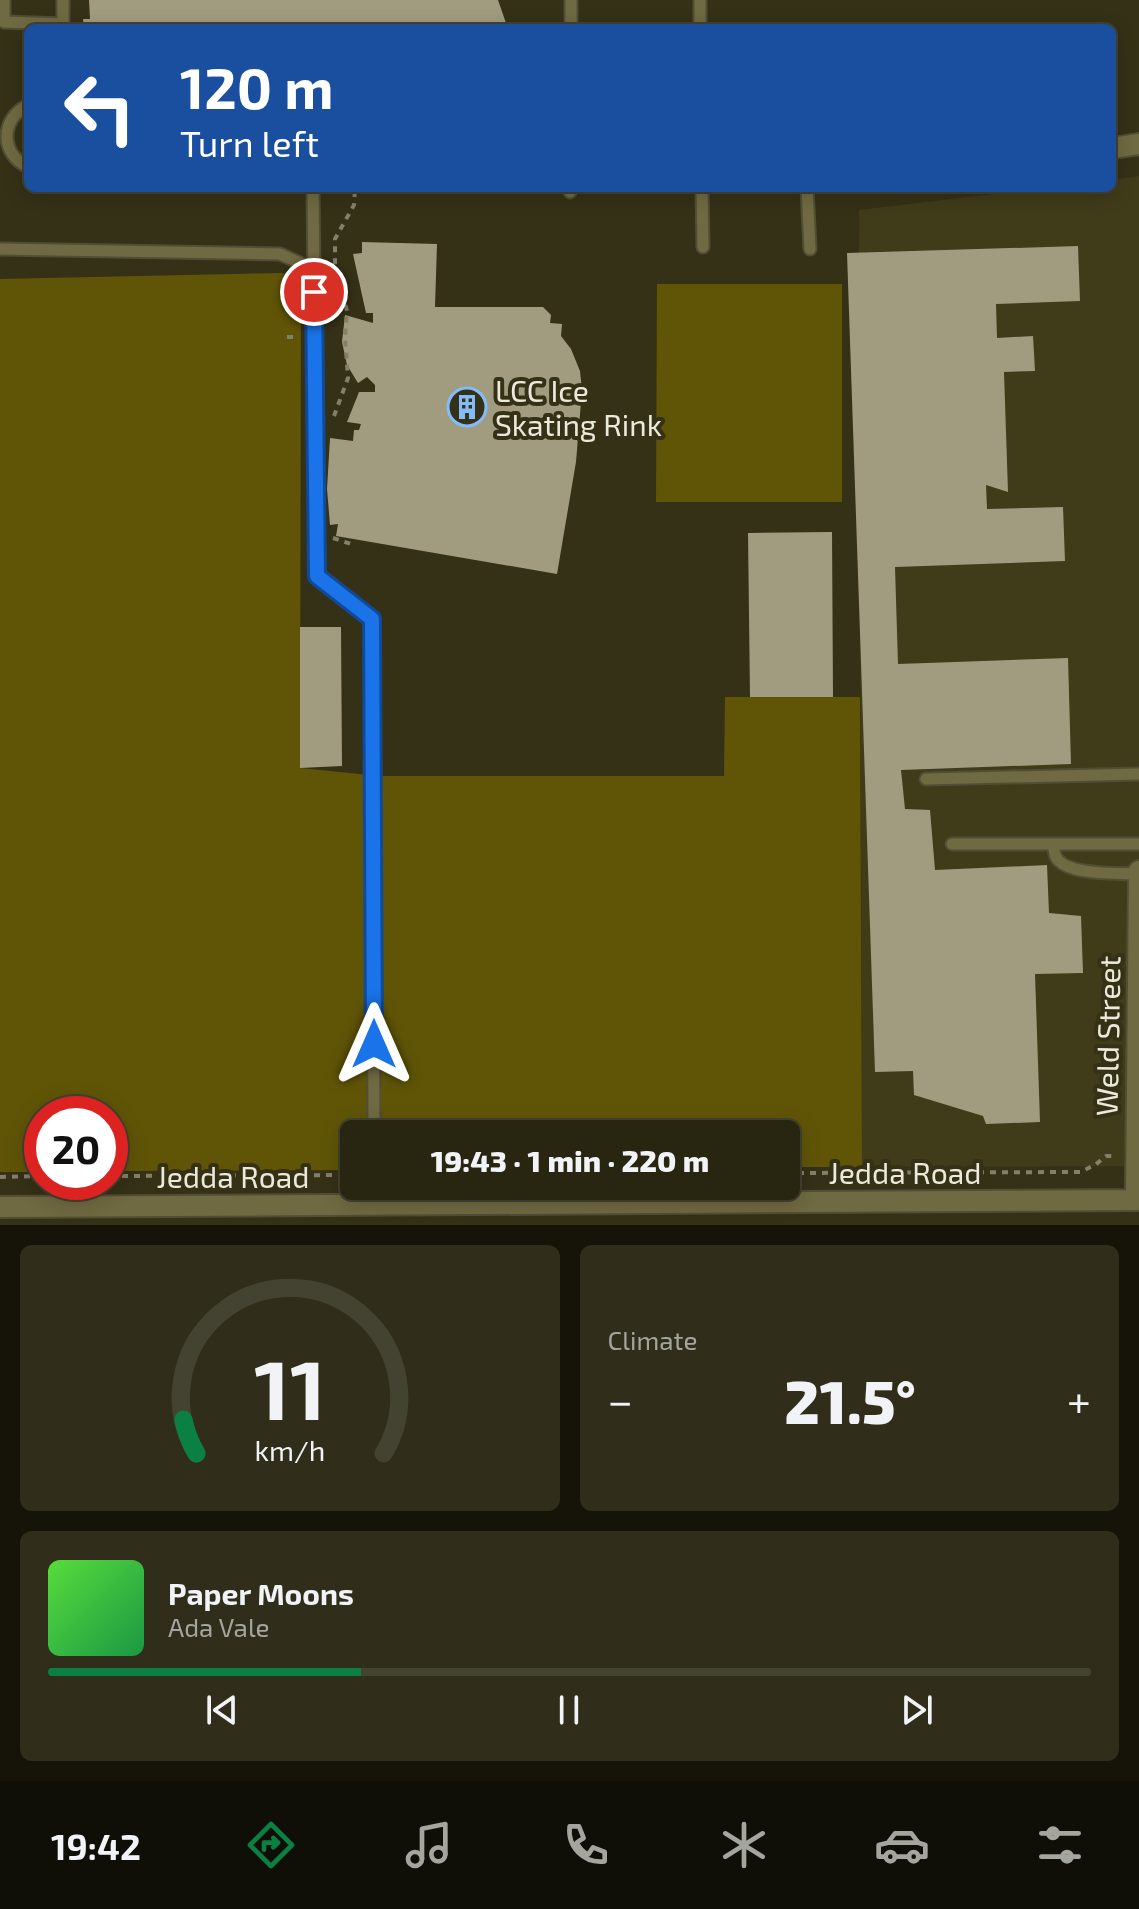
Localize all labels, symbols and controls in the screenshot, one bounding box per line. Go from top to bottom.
text: 120 m [180,53,334,120]
icon: left [48,56,152,160]
text: Turn left [180,121,319,164]
pin [280,258,348,326]
icon: arrive [292,270,336,314]
place label: LCC Ice Skating Rink [495,372,662,442]
building icon: LCC Ice Skating Rink [446,386,488,428]
street label: Weld Street [1088,956,1126,1116]
position arrow [332,1002,416,1086]
speed limit sign: 20 [24,1096,128,1200]
text: 19:43 · 1 min · 220 m [431,1142,709,1178]
street label: Jedda Road [829,1154,981,1190]
street label: Jedda Road [157,1158,309,1194]
text: Climate [608,1324,697,1355]
text: 11 [254,1337,326,1437]
text: 21.5° [784,1364,916,1436]
text: − [608,1373,633,1426]
text: + [1067,1373,1091,1426]
text: km/h [254,1432,325,1467]
text: Paper Moons [168,1575,354,1611]
text: Ada Vale [168,1611,270,1642]
icon: previous [200,1688,244,1732]
icon: pause [547,1688,591,1732]
icon: next [895,1688,939,1732]
icon: directions [243,1817,299,1873]
icon: music [401,1817,457,1873]
icon: phone [558,1817,614,1873]
icon: climate [716,1817,772,1873]
icon: car [874,1817,930,1873]
icon: filters [1032,1817,1088,1873]
text: 19:42 [51,1824,141,1867]

